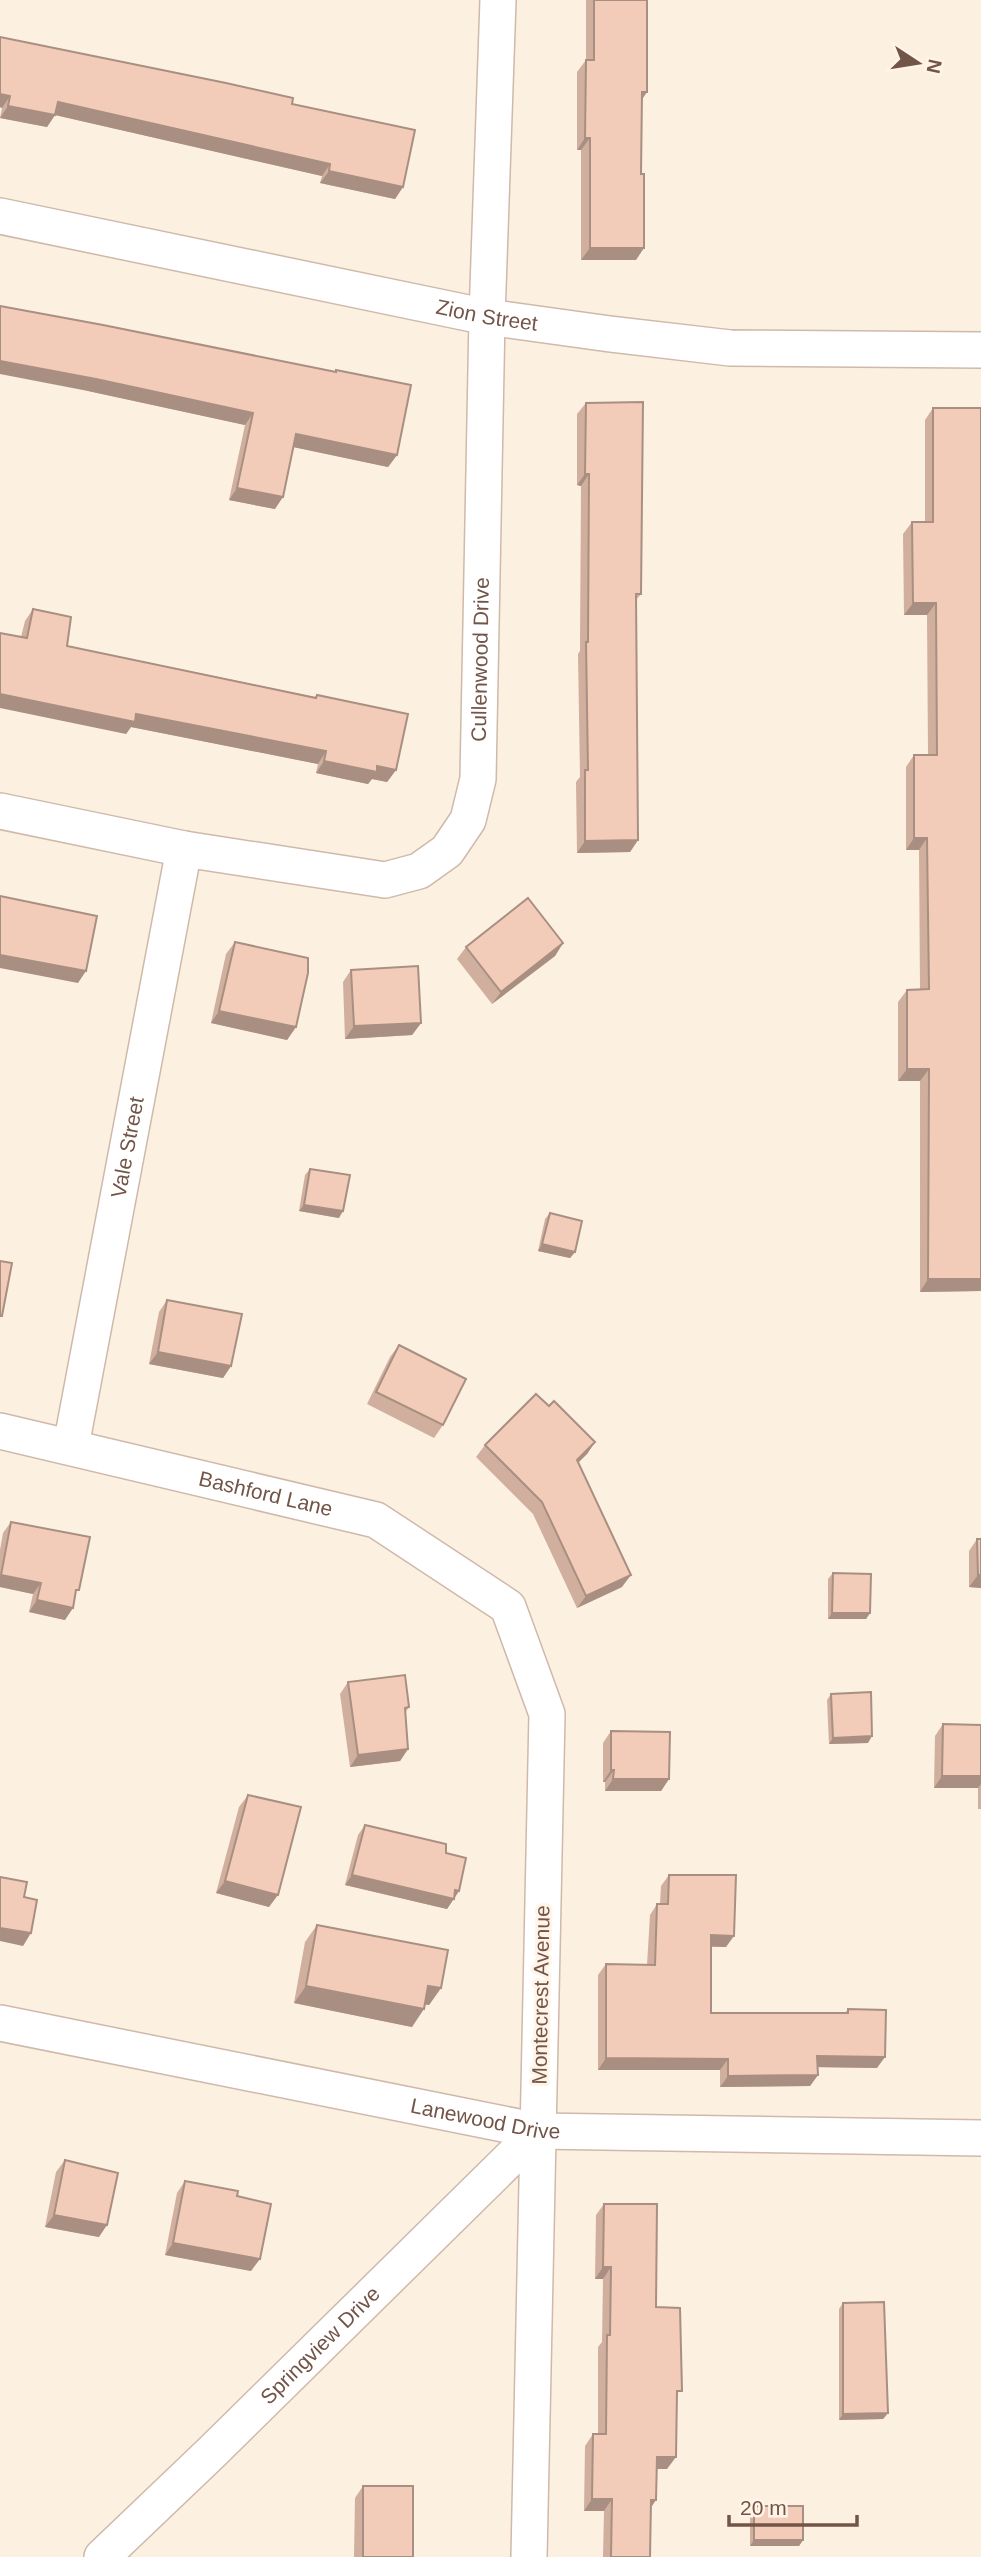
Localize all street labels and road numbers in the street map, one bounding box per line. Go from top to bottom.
street label: Zion Street [434,295,539,335]
street label: Cullenwood Drive [467,577,493,742]
street label: Vale Street [106,1095,148,1200]
street label: Bashford Lane [197,1466,335,1520]
street label: Montecrest Avenue [527,1905,554,2085]
street label: Lanewood Drive [409,2094,560,2142]
street label: Springview Drive [256,2282,384,2409]

